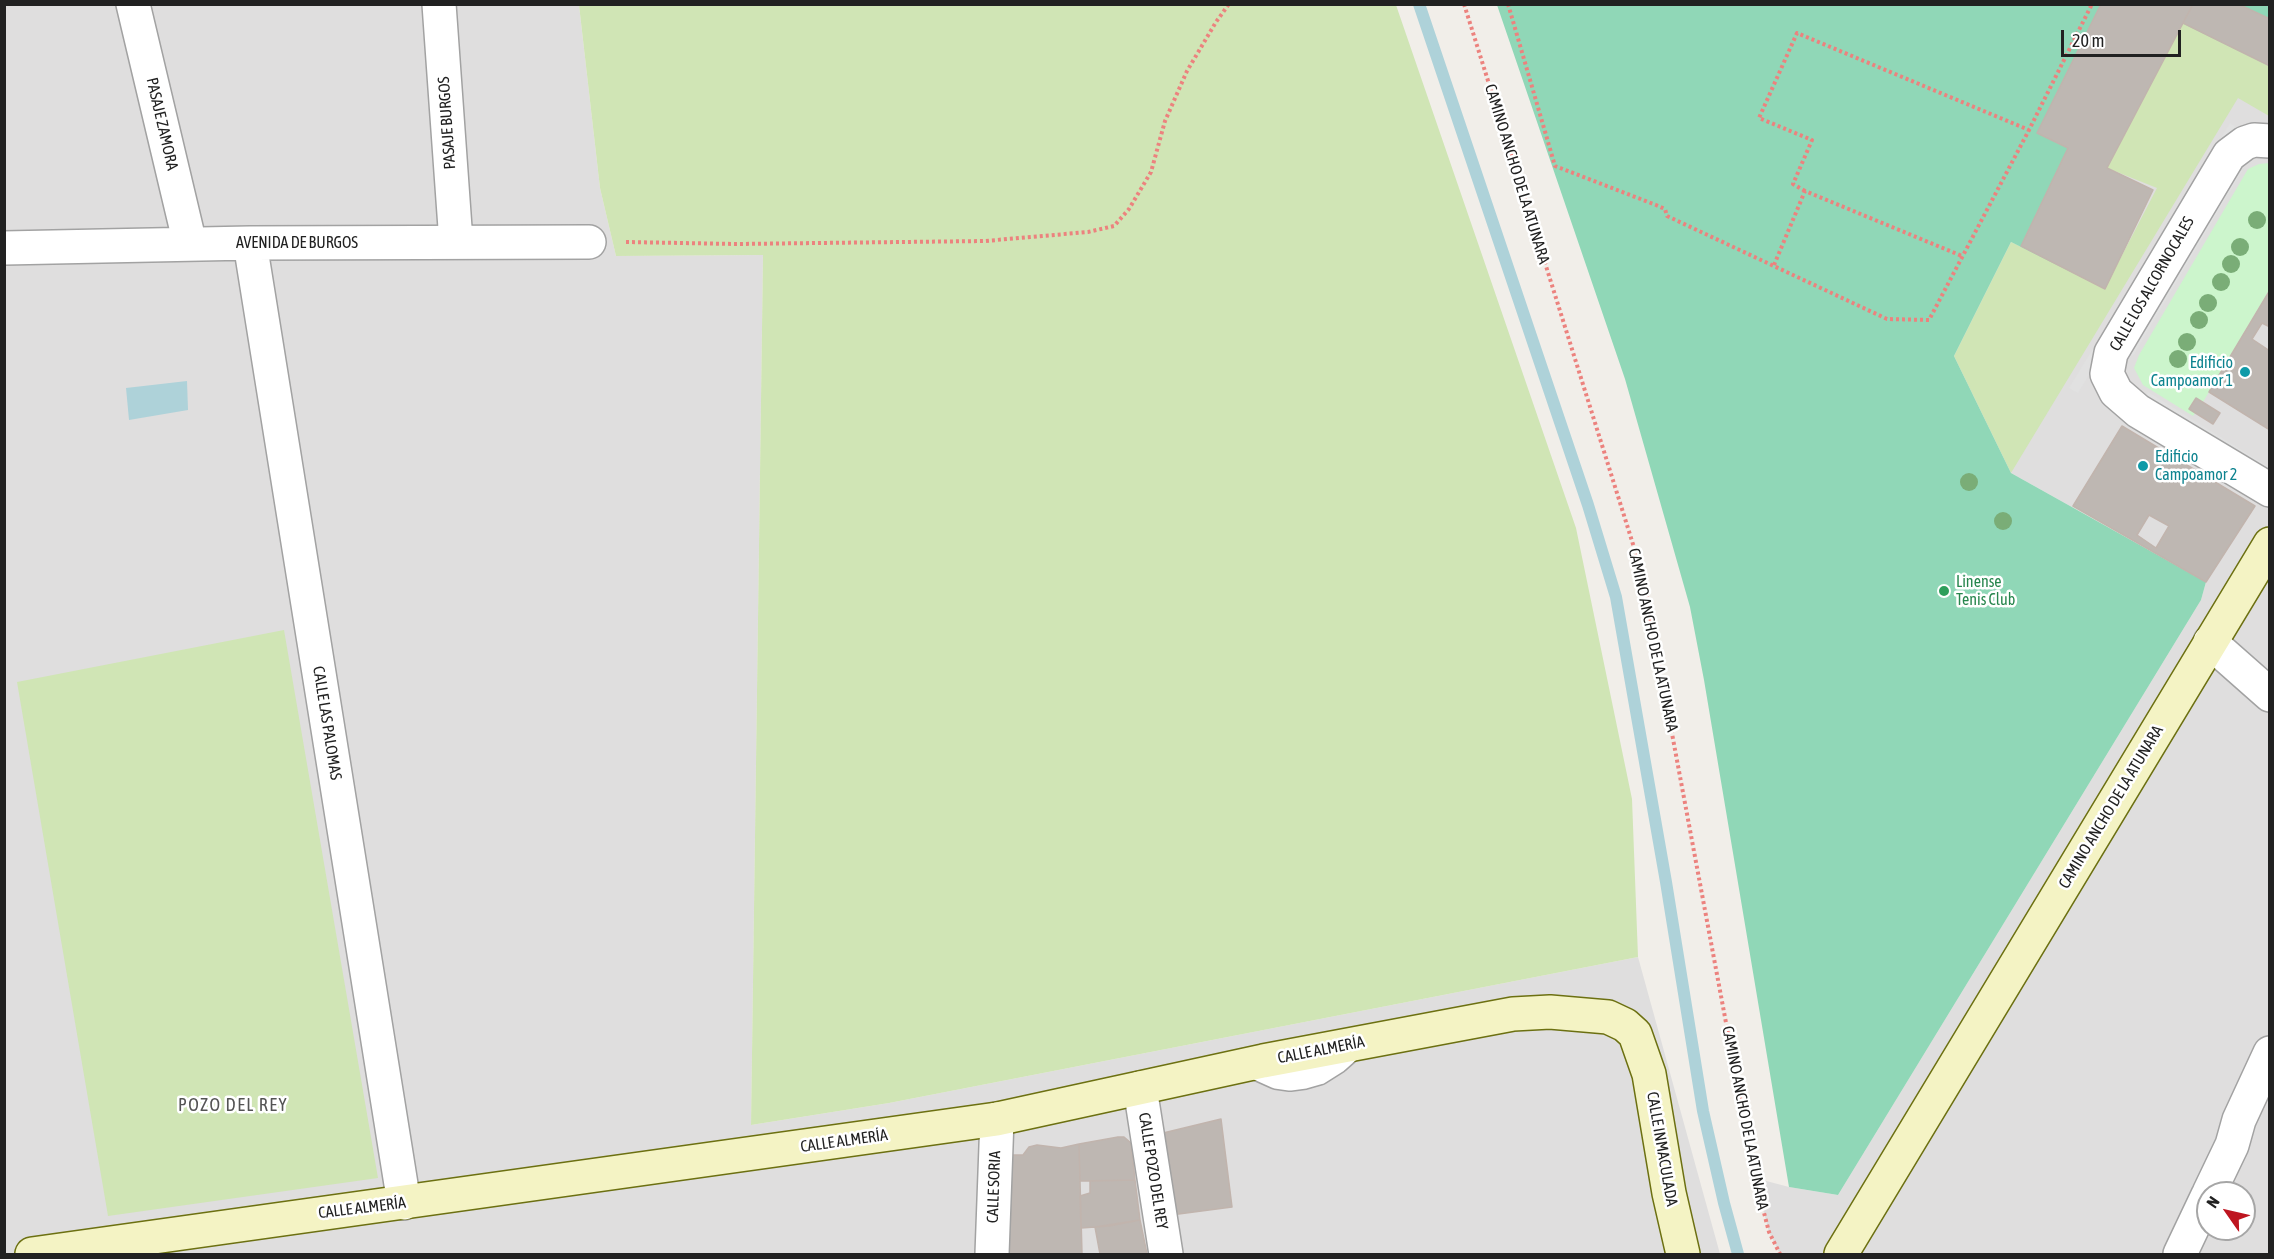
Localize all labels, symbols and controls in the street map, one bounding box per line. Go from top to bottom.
scale bar [2064,18,2184,56]
text: 20 m [2072,30,2104,51]
street label: PASAJE ZAMORA [142,76,182,172]
street label: PASAJE BURGOS [434,76,460,170]
street label: CAMINO ANCHO DE LA ATUNARA [1480,82,1554,266]
street label: CALLE LOS ALCORNOCALES [2106,213,2198,355]
street label: AVENIDA DE BURGOS [236,233,358,253]
place label: Edificio Campoamor 1 [2151,353,2233,391]
marker: Edificio Campoamor 1 [2238,365,2252,379]
place label: Edificio Campoamor 2 [2155,447,2237,485]
marker: Edificio Campoamor 2 [2136,459,2150,473]
street label: CAMINO ANCHO DE LA ATUNARA [1624,546,1682,734]
place label: Linense Tenis Club [1956,572,2015,610]
marker: Linense Tenis Club [1937,584,1951,598]
street label: CALLE LAS PALOMAS [309,665,345,781]
street label: CAMINO ANCHO DE LA ATUNARA [2055,722,2167,892]
street label: CAMINO ANCHO DE LA ATUNARA [1718,1024,1772,1212]
street label: CALLE ALMERÍA [1276,1032,1366,1068]
street label: CALLE INMACULADA [1642,1090,1682,1208]
district label: POZO DEL REY [178,1094,288,1116]
street label: CALLE POZO DEL REY [1134,1111,1172,1231]
street label: CALLE ALMERÍA [799,1125,889,1157]
street label: CALLE SORIA [983,1150,1005,1224]
north arrow [2196,1181,2256,1241]
street label: CALLE ALMERÍA [317,1193,407,1223]
text: N [2203,1193,2223,1211]

